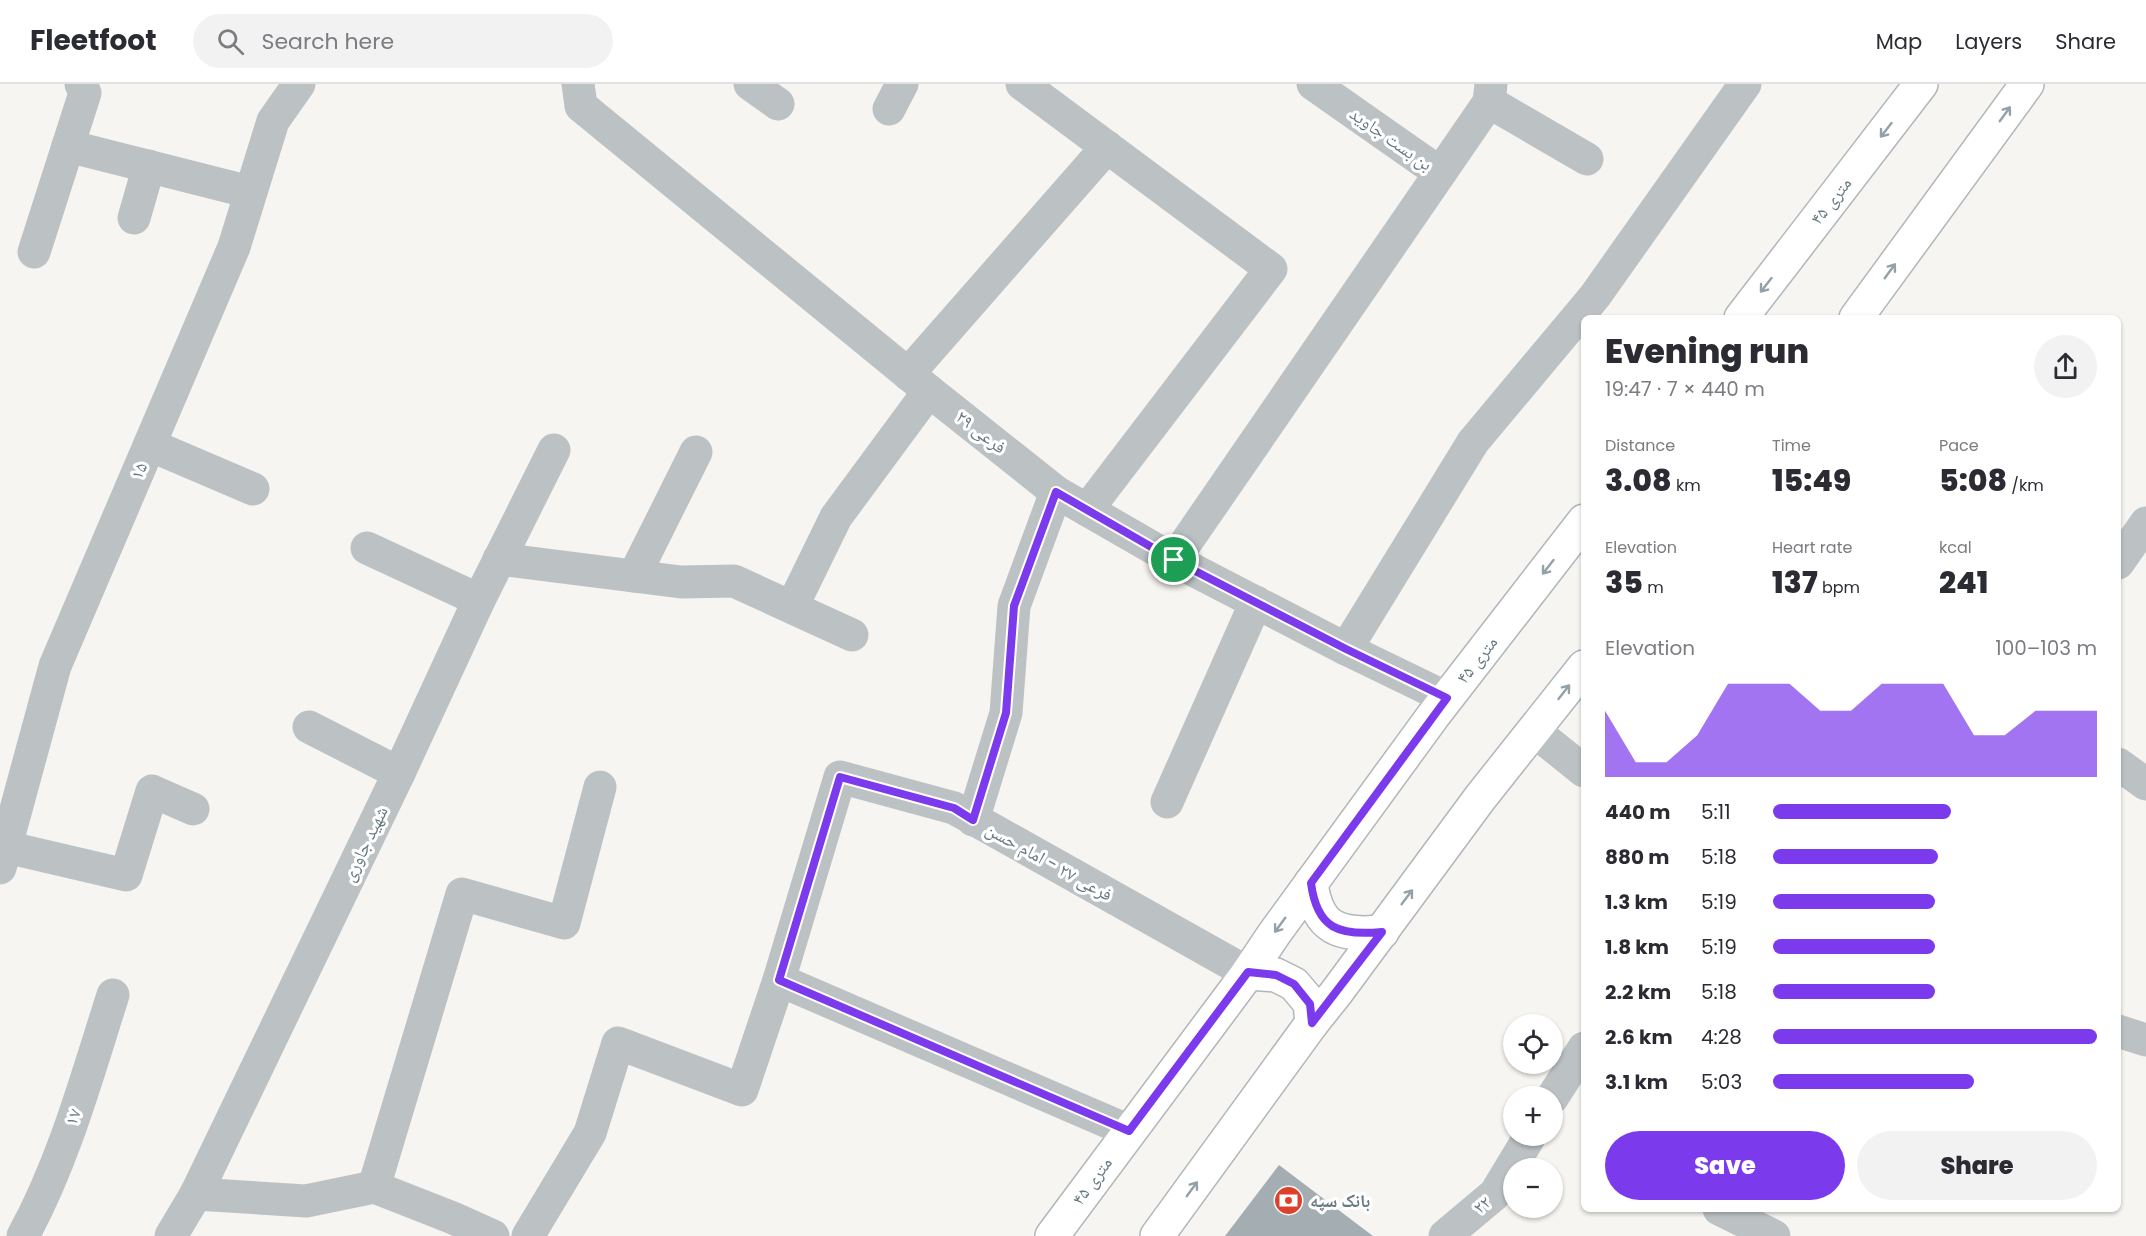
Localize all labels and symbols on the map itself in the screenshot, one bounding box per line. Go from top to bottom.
street label: بن بست جاوید [1345,101,1438,176]
one-way arrow [1999,106,2012,122]
one-way arrow [1879,122,1892,138]
street label: ۴۵ متری [1804,172,1857,230]
one-way arrow [1884,263,1896,279]
one-way arrow [1760,276,1773,292]
street label: فرعی ۲۹ [951,404,1012,459]
street label: ۱۵ [124,458,153,483]
pin [1148,534,1199,585]
one-way arrow [1542,559,1555,575]
street label: ۴۵ متری [1450,631,1503,689]
one-way arrow [1558,684,1571,700]
street label: شهید جاوری [336,802,394,886]
street label: فرعی ۲۷ - امام حسن [981,816,1117,907]
one-way arrow [1401,889,1414,905]
one-way arrow [1274,916,1286,932]
street label: ۱۷ [58,1105,87,1129]
street label: ۴۵ متری [1066,1151,1118,1210]
one-way arrow [1186,1182,1198,1198]
bank icon: بانک سپه [1273,1185,1305,1217]
place label: بانک سپه [1310,1188,1370,1213]
street label: ۲۲ [1467,1190,1496,1219]

